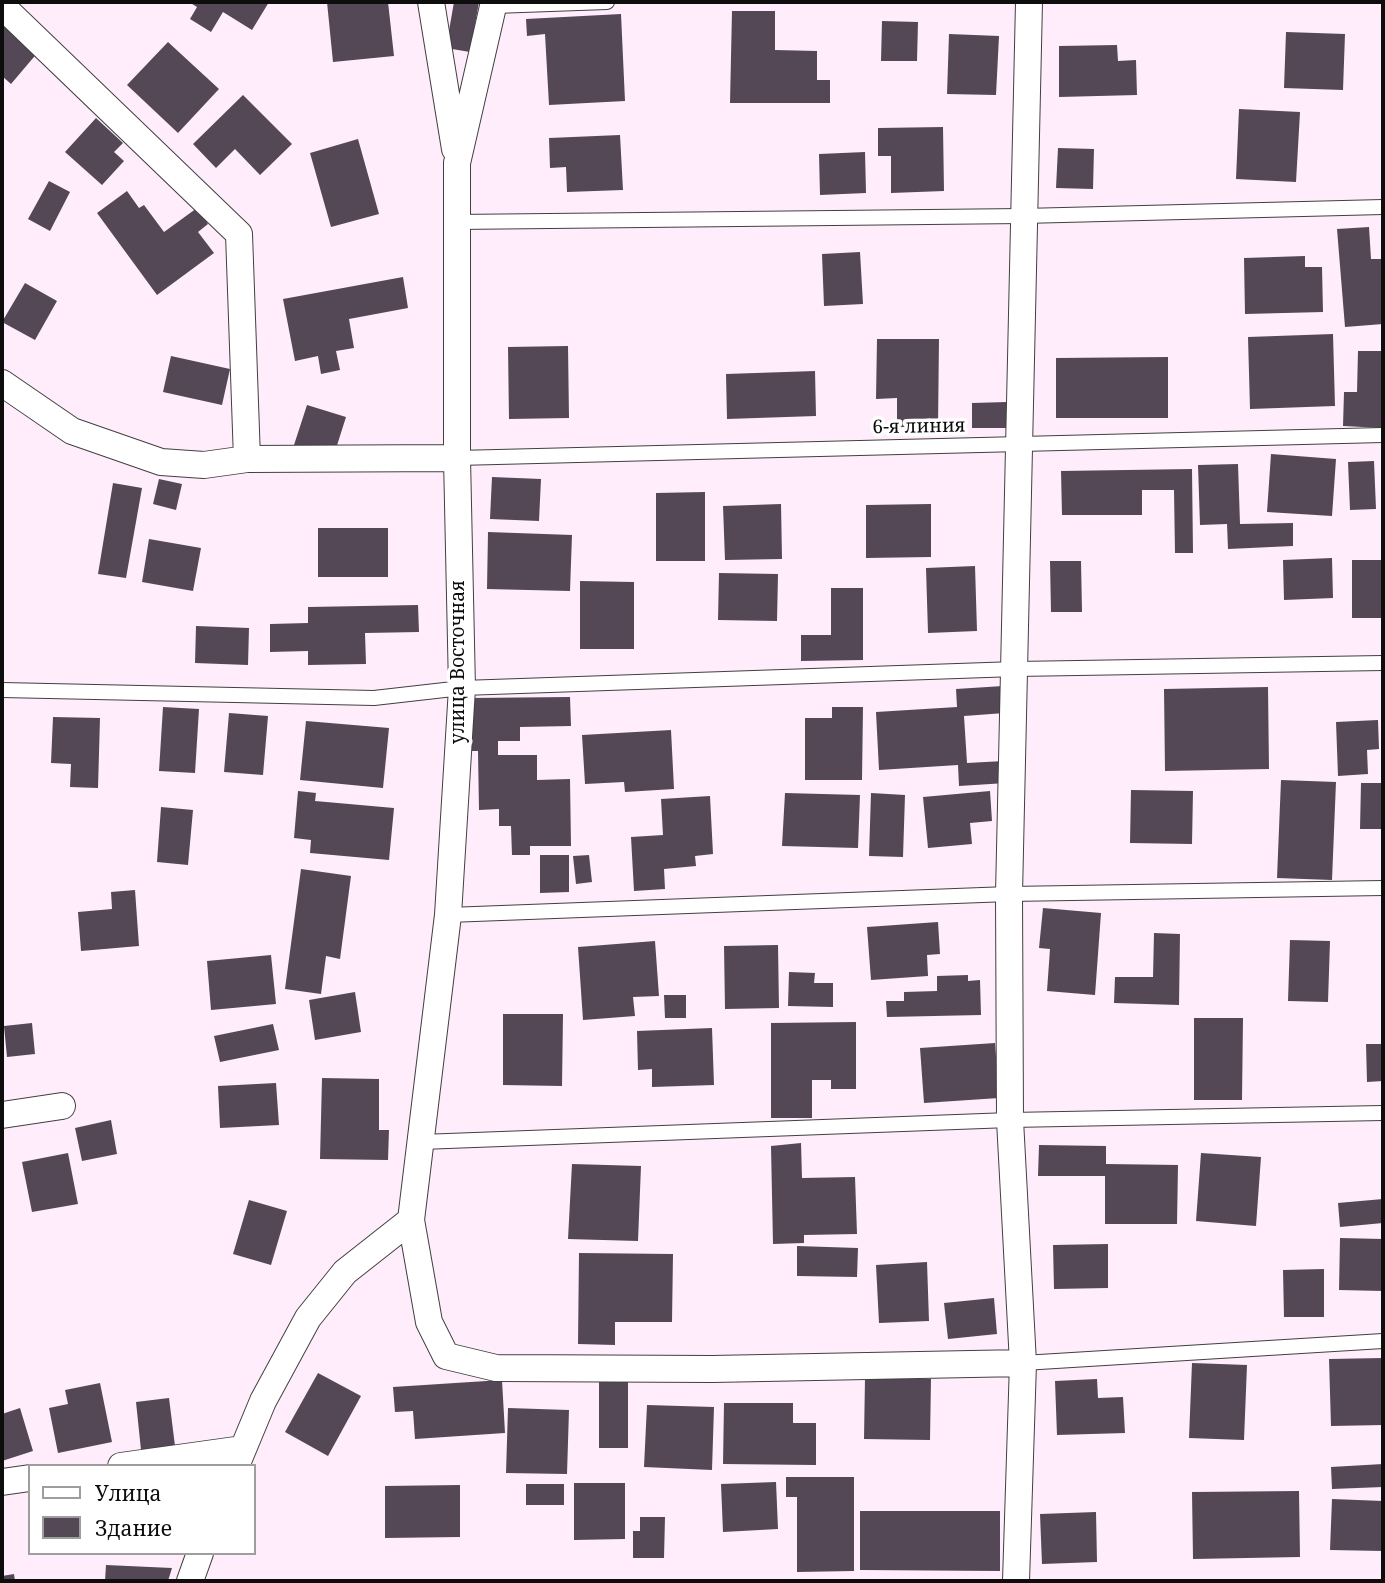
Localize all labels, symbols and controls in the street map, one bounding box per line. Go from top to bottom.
street label: 6-я линия [872,415,966,439]
street label: улица Восточная [448,580,470,744]
legend [28,1464,256,1555]
text: Улица [95,1479,162,1507]
text: Здание [95,1514,172,1542]

